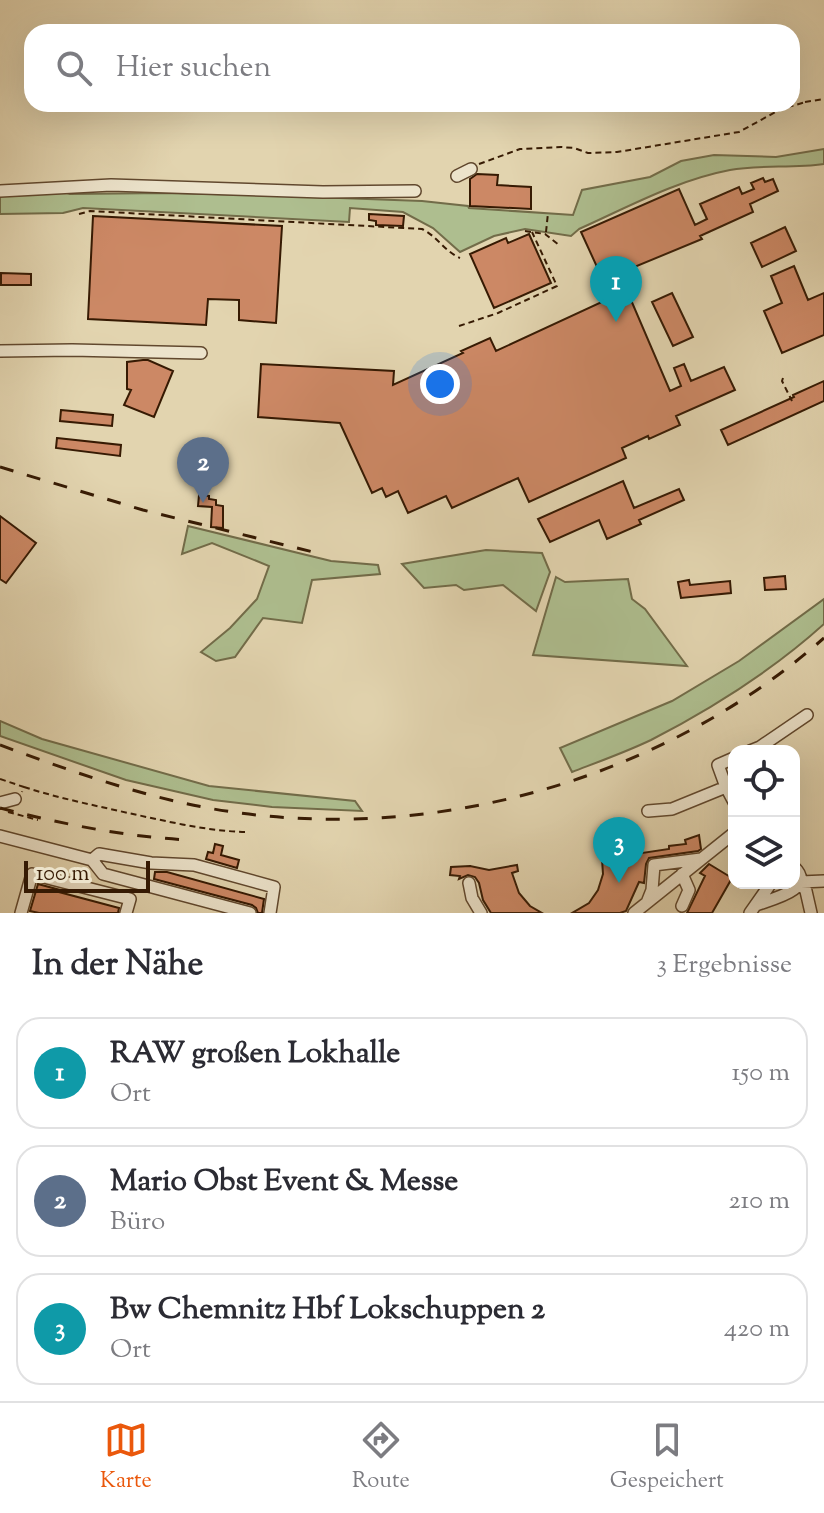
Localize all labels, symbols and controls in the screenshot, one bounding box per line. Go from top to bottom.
search box [24,24,800,112]
icon: search [52,46,96,90]
text: Hier suchen [116,47,271,90]
pin: 1 [590,256,642,322]
your location [420,364,460,404]
pin: 2 [177,437,229,503]
map controls [728,745,800,889]
button: locate [728,745,800,817]
pin: 3 [593,817,645,883]
button: layers [728,817,800,889]
scale bar [24,857,150,893]
text: 100 m [36,859,89,891]
text: In der Nähe [32,941,203,990]
text: 3 Ergebnisse [657,947,792,984]
text: RAW großen Lokhalle [110,1033,400,1076]
text: 1 [56,1055,64,1092]
text: 150 m [731,1055,790,1092]
text: Ort [110,1076,151,1113]
text: Mario Obst Event & Messe [110,1161,458,1204]
text: 2 [54,1183,66,1220]
text: 210 m [728,1183,790,1220]
text: Büro [110,1204,165,1241]
text: Bw Chemnitz Hbf Lokschuppen 2 [110,1289,545,1332]
text: 3 [55,1311,65,1348]
text: 420 m [724,1311,790,1348]
text: Ort [110,1332,151,1369]
tab: Karte [100,1418,152,1498]
tab: Route [352,1418,410,1498]
tab: Gespeichert [610,1418,724,1498]

